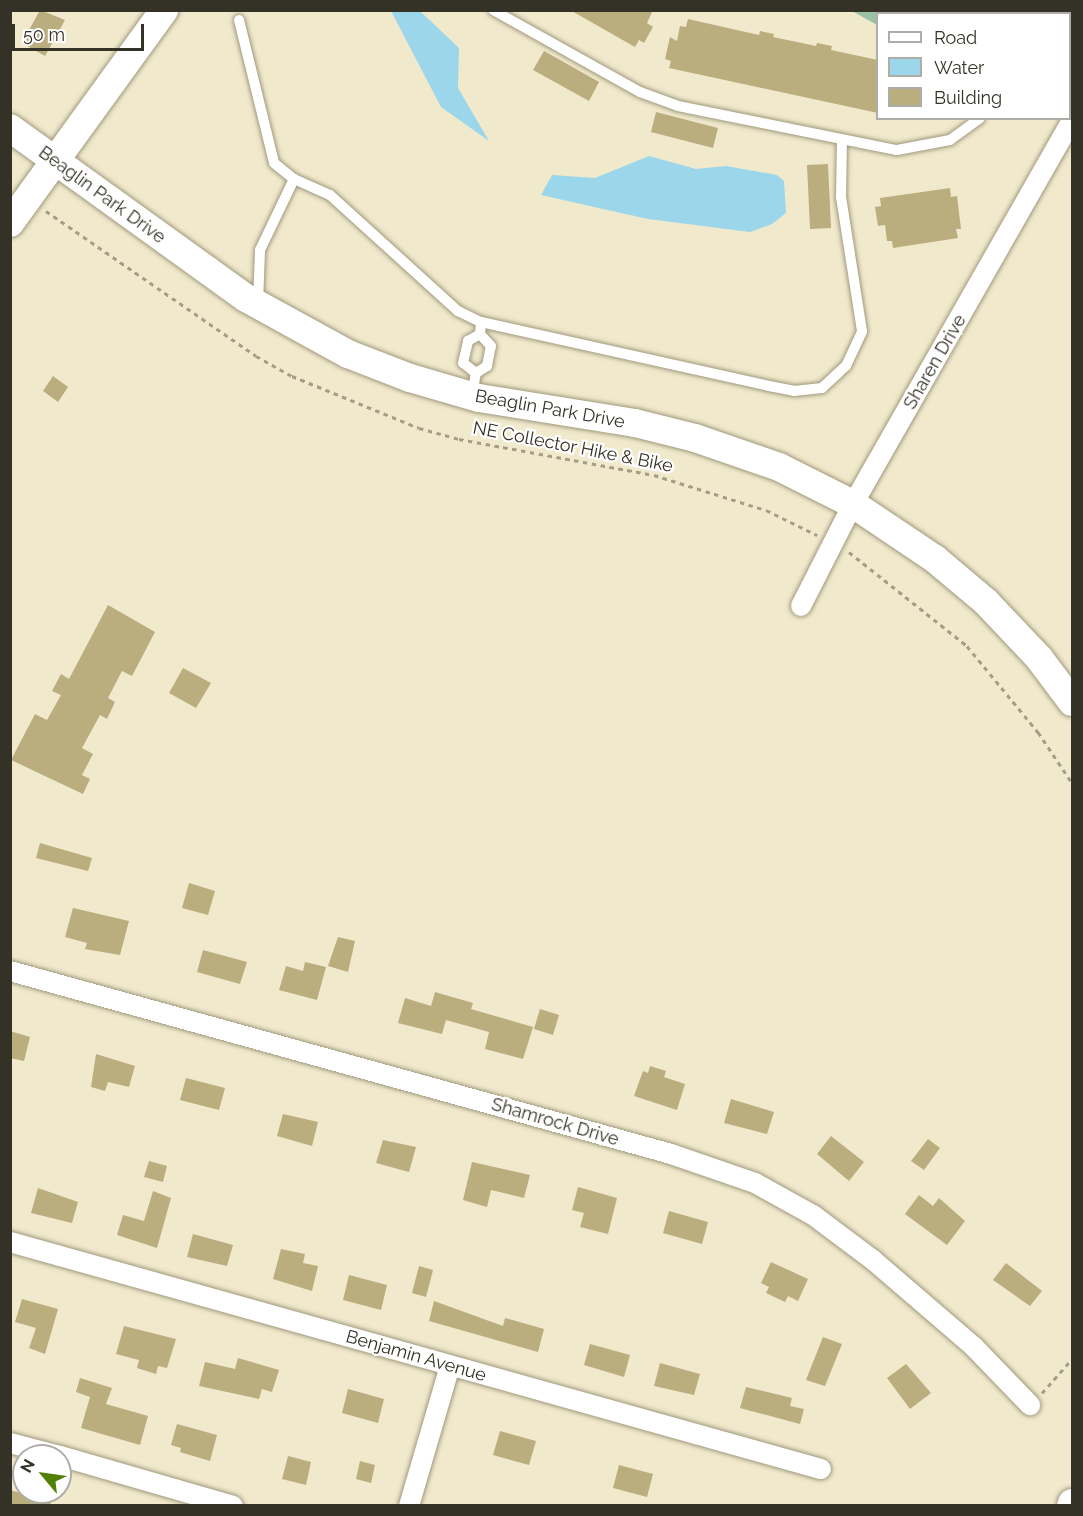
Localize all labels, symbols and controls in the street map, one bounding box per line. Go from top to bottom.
scale bar [15,12,147,50]
legend [876,12,1071,120]
text: 50 m [23,24,65,45]
text: Road [934,27,977,48]
text: Water [934,57,984,78]
text: Building [934,87,1002,108]
street label: Beaglin Park Drive [34,142,170,248]
street label: Sharen Drive [899,311,971,413]
street label: Beaglin Park Drive [473,385,627,433]
street label: NE Collector Hike & Bike [471,417,675,477]
street label: Shamrock Drive [489,1093,621,1151]
street label: Benjamin Avenue [343,1326,489,1386]
north arrow [12,1444,72,1504]
text: N [16,1456,39,1476]

